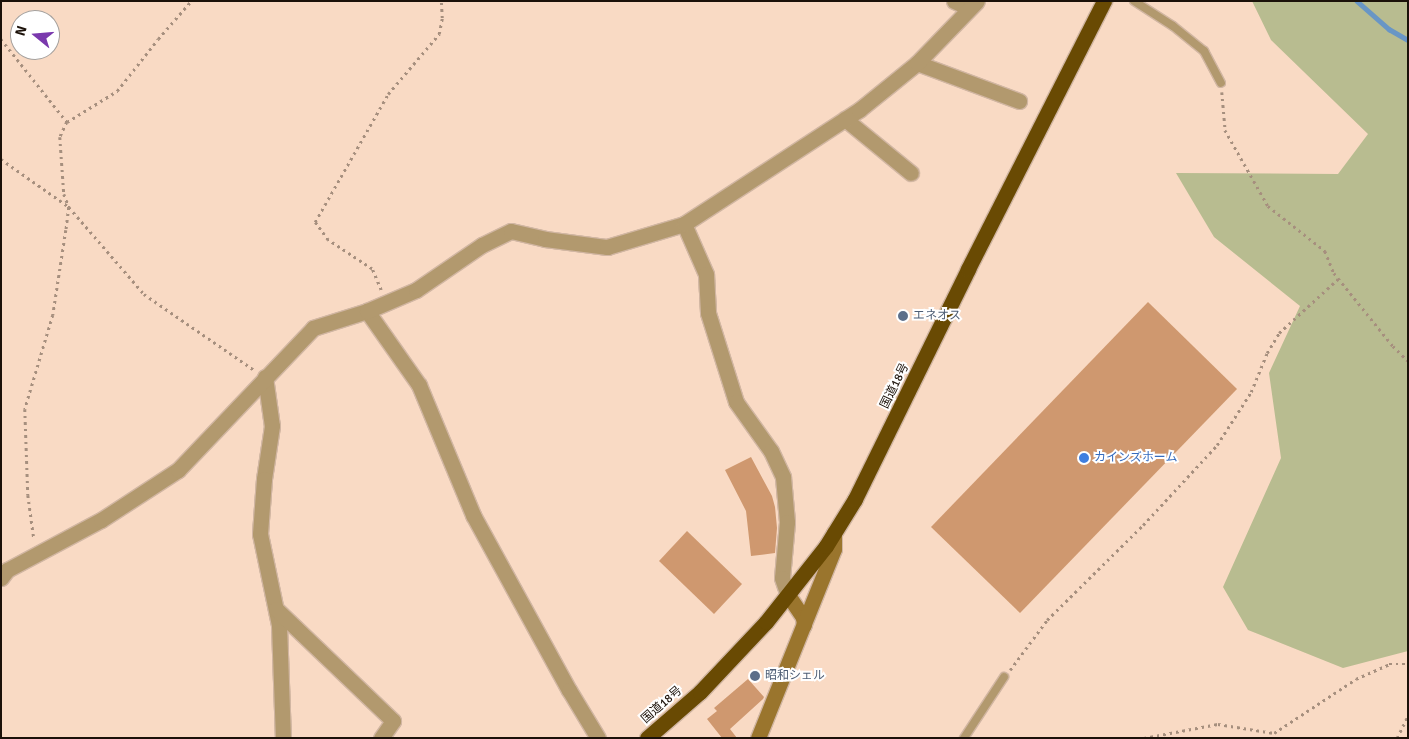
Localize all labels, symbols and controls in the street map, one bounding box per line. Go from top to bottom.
north arrow [10,10,60,60]
text: N [12,24,31,38]
place label: エネオス [913,309,961,323]
marker: エネオス [897,310,909,322]
street label: 国道18号 [878,361,912,411]
place label: カインズホーム [1094,451,1178,465]
marker: カインズホーム [1078,452,1090,464]
place label: 昭和シェル [765,669,825,683]
marker: 昭和シェル [749,670,761,682]
street label: 国道18号 [639,684,685,726]

